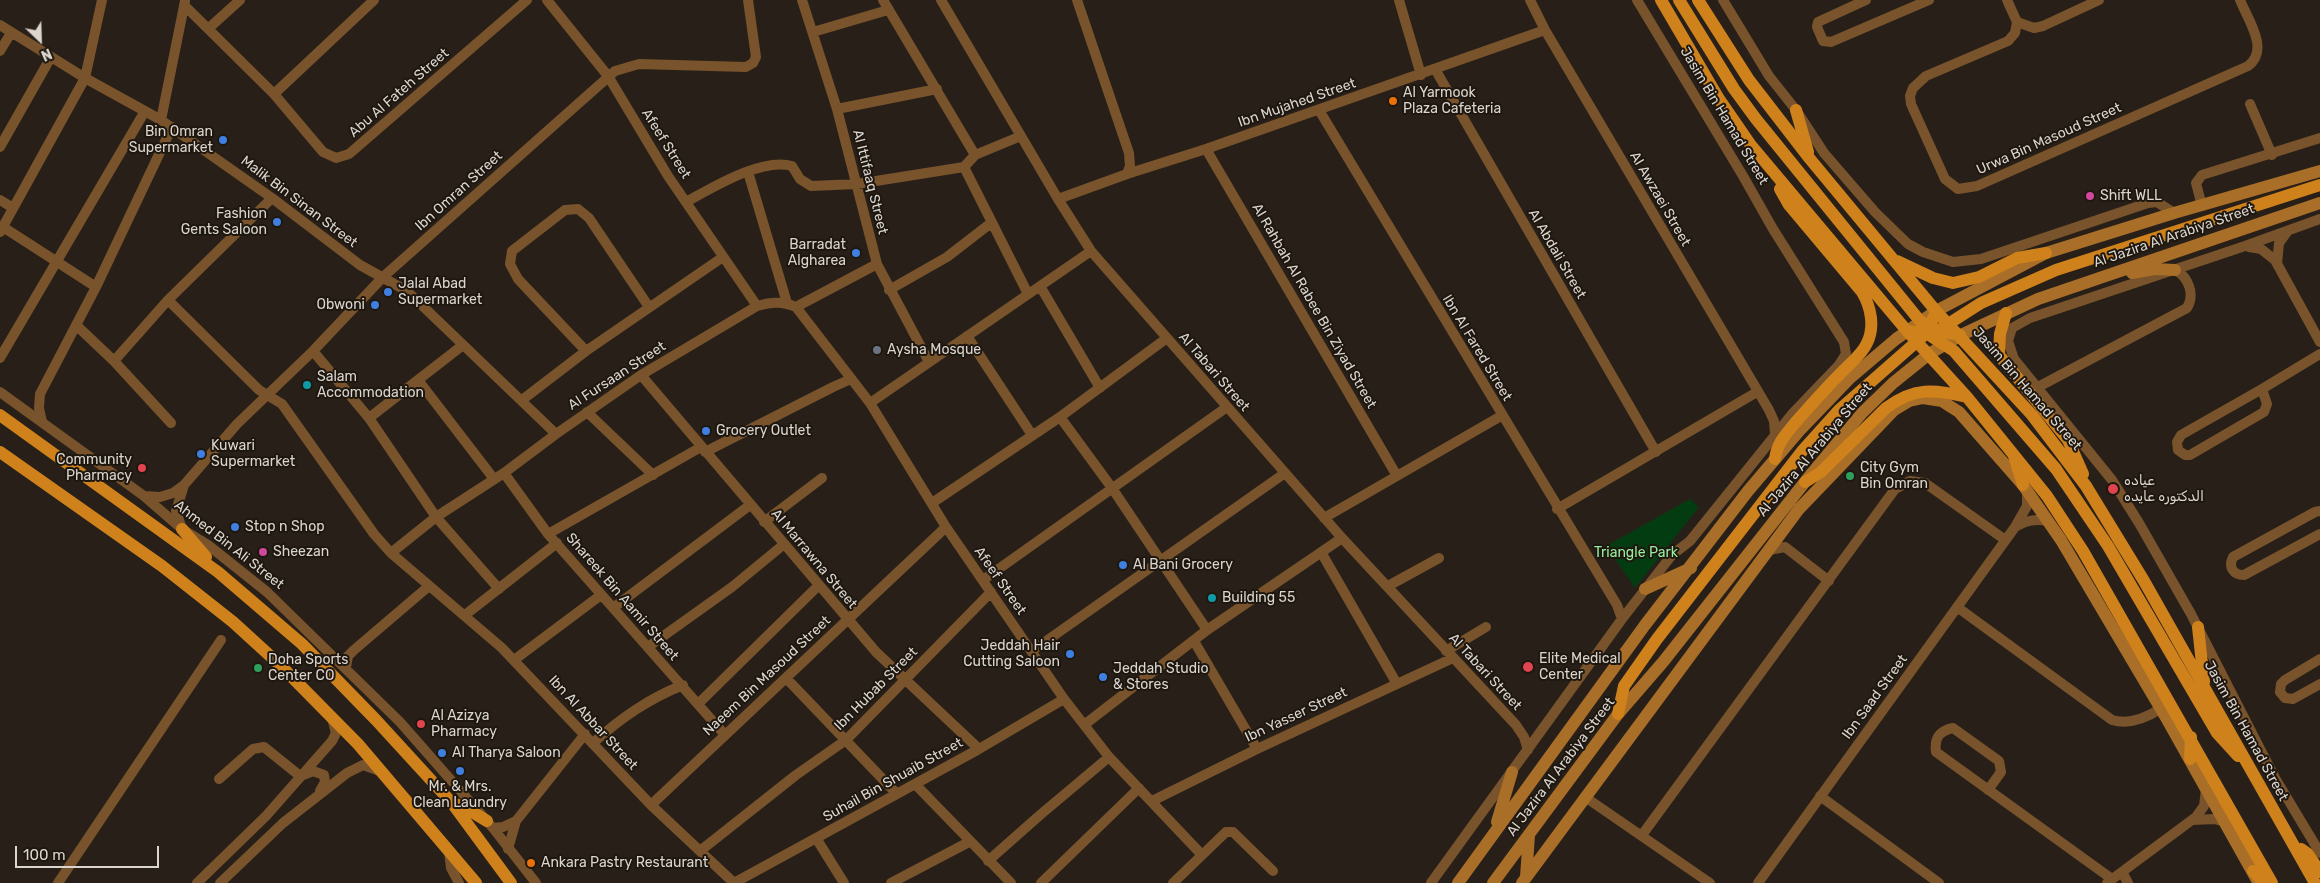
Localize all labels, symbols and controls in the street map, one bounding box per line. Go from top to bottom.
north arrow [15,15,65,65]
text: N [38,44,54,64]
street label: Jasim Bin Hamad Street [1676,44,1772,188]
street label: Abu Al Fateh Street [346,45,452,141]
street label: Ibn Mujahed Street [1236,75,1358,131]
place label: Al Yarmook Plaza Cafeteria [1403,85,1501,118]
marker: Al Yarmook Plaza Cafeteria [1387,95,1399,107]
street label: Urwa Bin Masoud Street [1974,99,2124,179]
street label: Afeef Street [638,106,694,182]
place label: Bin Omran Supermarket [129,124,213,156]
street label: Al Ittifaaq Street [849,128,891,236]
marker: Bin Omran Supermarket [217,134,229,146]
street label: Ibn Omran Street [412,148,506,234]
street label: Al Awzaei Street [1626,149,1694,249]
street label: Malik Bin Sinan Street [237,153,361,251]
place label: Shift WLL [2100,188,2162,204]
marker: Shift WLL [2084,190,2096,202]
street label: Al Rahbah Al Rabee Bin Ziyad Street [1248,200,1380,412]
street label: Al Jazira Al Arabiya Street [2091,201,2257,271]
place label: Fashion Gents Saloon [181,206,267,238]
street label: Al Abdali Street [1525,206,1589,302]
marker: Fashion Gents Saloon [271,216,283,228]
place label: Barradat Algharea [788,237,846,270]
marker: Barradat Algharea [850,247,862,259]
place label: Jalal Abad Supermarket [398,276,482,308]
marker: Jalal Abad Supermarket [382,286,394,298]
street label: Ibn Al Fared Street [1439,292,1515,404]
place label: Obwoni [316,297,365,313]
marker: Obwoni [369,299,381,311]
street label: Jasim Bin Hamad Street [1969,324,2085,454]
street label: Al Tabari Street [1175,329,1253,415]
street label: Al Fursaan Street [565,338,669,414]
place label: Aysha Mosque [887,342,981,358]
marker: Aysha Mosque [871,344,883,356]
place label: Salam Accommodation [317,369,424,402]
marker: Salam Accommodation [301,379,313,391]
street label: Al Jazira Al Arabiya Street [1754,380,1876,520]
place label: Grocery Outlet [716,423,811,439]
marker: Grocery Outlet [700,425,712,437]
place label: Kuwari Supermarket [211,438,295,471]
marker: Kuwari Supermarket [195,448,207,460]
place label: Community Pharmacy [56,452,132,484]
place label: City Gym Bin Omran [1860,460,1928,492]
marker: Community Pharmacy [136,462,148,474]
marker: City Gym Bin Omran [1844,470,1856,482]
place label: عياده الدكتوره عايده [2124,473,2204,506]
marker: عياده الدكتوره عايده [2106,482,2120,496]
street label: Ahmed Bin Ali Street [171,497,287,593]
street label: Al Marrawna Street [768,506,860,612]
place label: Stop n Shop [245,519,325,535]
marker: Stop n Shop [229,521,241,533]
street label: Shareek Bin Aamir Street [562,530,682,664]
place label: Sheezan [273,544,329,560]
street label: Afeef Street [970,544,1030,618]
park label: Triangle Park [1594,545,1678,561]
marker: Sheezan [257,546,269,558]
place label: Al Bani Grocery [1133,557,1233,573]
marker: Al Bani Grocery [1117,559,1129,571]
place label: Building 55 [1222,590,1295,606]
marker: Building 55 [1206,592,1218,604]
street label: Naeem Bin Masoud Street [700,612,834,740]
street label: Al Tabari Street [1445,630,1525,714]
place label: Jeddah Hair Cutting Saloon [963,638,1060,670]
street label: Ibn Hubab Street [831,644,921,734]
marker: Jeddah Hair Cutting Saloon [1064,648,1076,660]
place label: Elite Medical Center [1539,651,1621,684]
street label: Ibn Saad Street [1839,651,1911,743]
place label: Doha Sports Center CO [268,652,348,684]
street label: Jasim Bin Hamad Street [2200,658,2292,804]
marker: Elite Medical Center [1521,660,1535,674]
place label: Jeddah Studio & Stores [1113,661,1208,694]
marker: Doha Sports Center CO [252,662,264,674]
marker: Jeddah Studio & Stores [1097,671,1109,683]
street label: Ibn Al Abbar Street [545,672,641,774]
street label: Ibn Yasser Street [1242,684,1350,746]
street label: Al Jazira Al Arabiya Street [1503,694,1619,840]
place label: Al Azizya Pharmacy [431,708,497,740]
marker: Al Azizya Pharmacy [415,718,427,730]
street label: Suhail Bin Shuaib Street [820,735,966,825]
place label: Al Tharya Saloon [452,745,561,761]
marker: Al Tharya Saloon [436,747,448,759]
marker: Mr. & Mrs. Clean Laundry [454,765,466,777]
place label: Mr. & Mrs. Clean Laundry [413,779,507,812]
scale bar [18,836,161,868]
text: 100 m [23,846,65,864]
place label: Ankara Pastry Restaurant [541,855,708,871]
marker: Ankara Pastry Restaurant [525,857,537,869]

